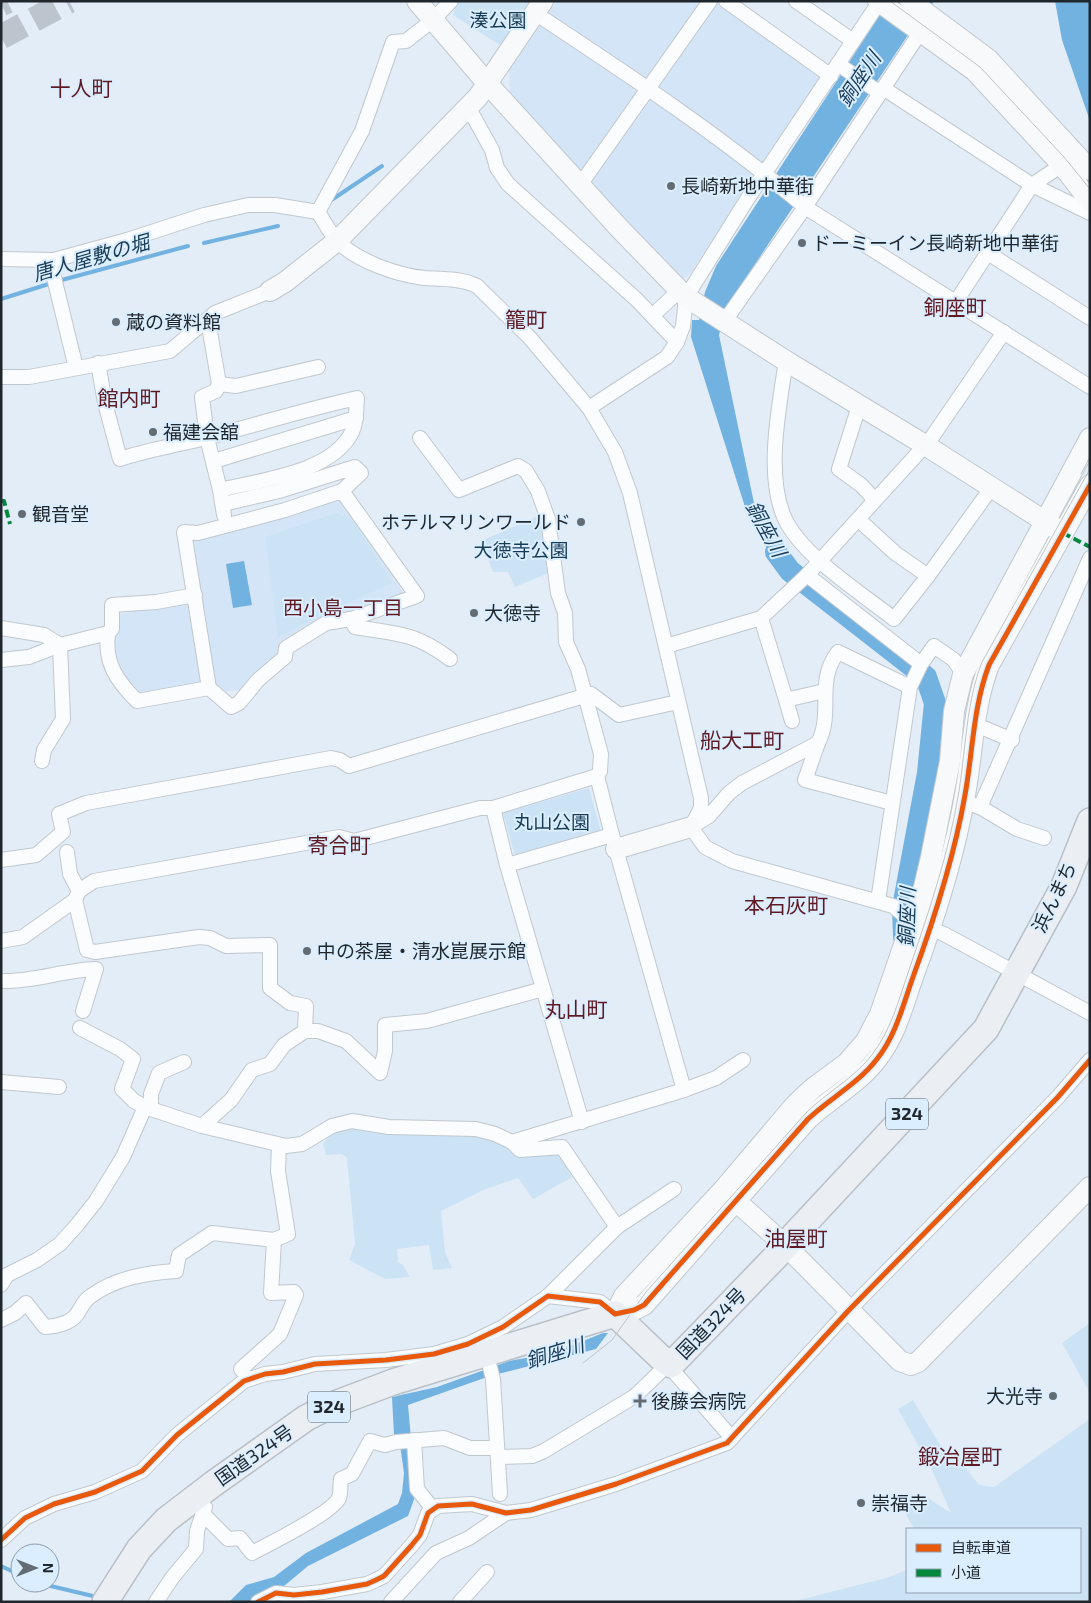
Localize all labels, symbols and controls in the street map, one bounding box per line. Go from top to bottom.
park label: 湊公園 [469,8,527,31]
water label: 銅座川 [831,45,886,110]
district label: 十人町 [50,75,113,100]
place label: 長崎新地中華街 [681,174,814,197]
marker: 長崎新地中華街 [665,180,677,192]
water label: 唐人屋敷の堀 [30,228,155,285]
place label: ドーミーイン長崎新地中華街 [812,231,1059,254]
marker: ドーミーイン長崎新地中華街 [796,237,808,249]
district label: 銅座町 [924,294,987,319]
district label: 籠町 [505,306,547,331]
place label: 蔵の資料館 [126,310,221,333]
marker: 蔵の資料館 [110,316,122,328]
district label: 館内町 [98,385,161,410]
place label: 福建会舘 [163,420,239,443]
marker: 福建会舘 [147,426,159,438]
water label: 銅座川 [742,496,793,562]
place label: 観音堂 [32,502,89,525]
marker: 観音堂 [16,508,28,520]
place label: ホテルマリンワールド [381,510,571,533]
marker: ホテルマリンワールド [575,516,587,528]
park label: 大徳寺公園 [473,538,569,561]
district label: 西小島一丁目 [283,595,403,619]
place label: 大徳寺 [484,601,541,624]
marker: 大徳寺 [468,607,480,619]
district label: 船大工町 [700,727,784,752]
park label: 丸山公園 [514,810,590,833]
district label: 寄合町 [308,832,371,857]
street label: 浜んまち [1027,858,1081,936]
water label: 銅座川 [893,885,919,947]
district label: 本石灰町 [744,892,828,917]
place label: 中の茶屋・清水崑展示館 [317,939,526,962]
marker: 中の茶屋・清水崑展示館 [301,945,313,957]
district label: 丸山町 [545,996,608,1021]
road number: 324 [886,1098,928,1130]
district label: 油屋町 [765,1225,828,1250]
street label: 国道324号 [671,1282,750,1363]
water label: 銅座川 [523,1331,589,1372]
place label: 大光寺 [986,1384,1043,1407]
place label: 後藤会病院 [651,1389,746,1412]
marker: 大光寺 [1047,1390,1059,1402]
road number: 324 [308,1391,350,1422]
marker: 後藤会病院 [633,1394,647,1408]
street label: 国道324号 [210,1419,297,1490]
district label: 鍛冶屋町 [918,1443,1002,1468]
place label: 崇福寺 [871,1491,928,1514]
marker: 崇福寺 [855,1497,867,1509]
legend [906,1528,1081,1593]
text: 自転車道 [951,1538,1011,1556]
north arrow [10,1543,60,1593]
text: N [40,1563,57,1573]
text: 小道 [951,1563,981,1581]

